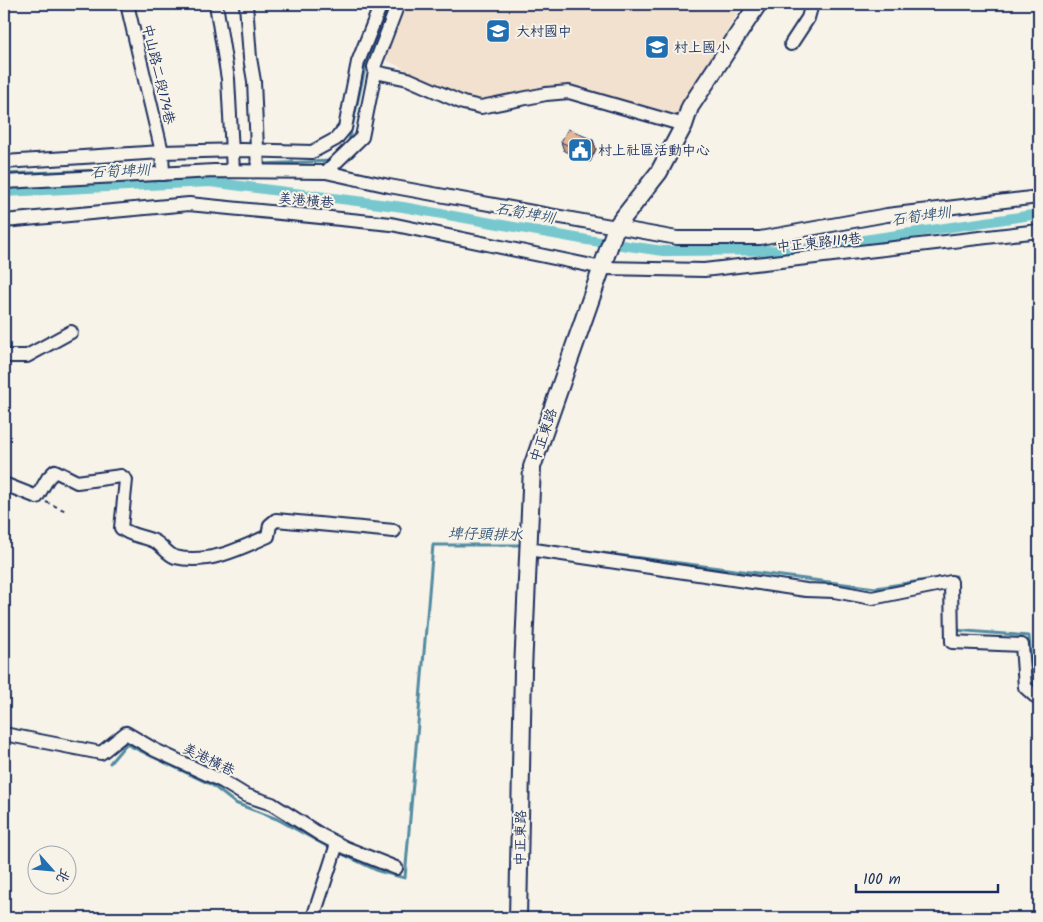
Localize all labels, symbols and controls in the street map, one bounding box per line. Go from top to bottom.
school or university icon: 大村國中 [485,18,511,44]
place label: 大村國中 [516,21,572,43]
street label: 中山路二段174巷 [136,22,181,128]
school or university icon: 村上國小 [644,34,670,60]
place label: 村上國小 [674,37,730,59]
public building icon: 村上社區活動中心 [567,137,593,163]
place label: 村上社區活動中心 [598,140,710,162]
water label: 石筍埤圳 [89,158,153,186]
street label: 美港橫巷 [277,188,336,214]
water label: 石筍埤圳 [493,197,558,231]
water label: 石筍埤圳 [890,201,954,233]
street label: 中正東路119巷 [775,227,864,258]
street label: 中正東路 [524,405,563,465]
water label: 埤仔頭排水 [447,522,524,548]
street label: 美港橫巷 [179,738,239,782]
street label: 中正東路 [510,810,532,866]
north arrow [28,844,78,894]
scale bar [856,862,998,894]
text: 北 [50,864,76,887]
text: 100 m [863,868,901,892]

